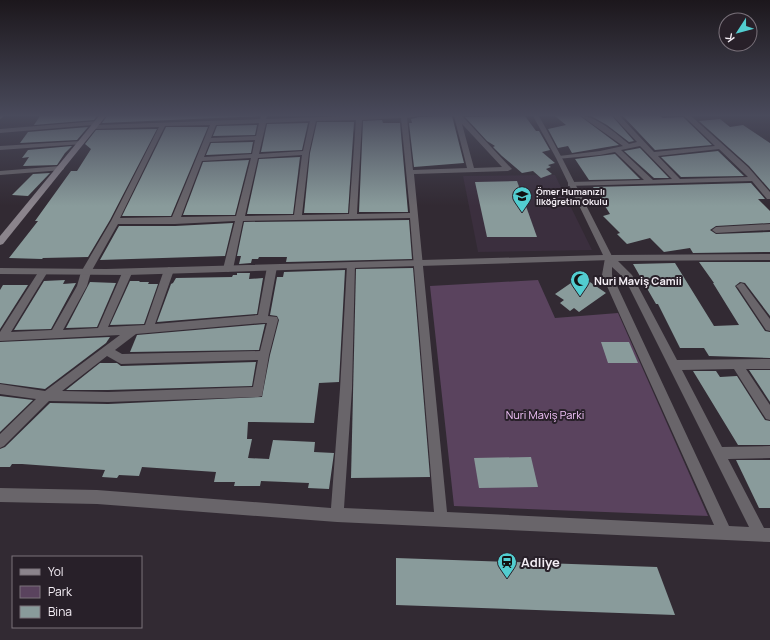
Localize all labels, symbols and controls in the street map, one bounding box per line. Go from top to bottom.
north arrow [718,12,758,52]
text: K [721,30,738,45]
school or university icon: Ömer Humanızlı İlköğretim Okulu [511,185,533,213]
place label: Ömer Humanızlı İlköğretim Okulu [536,185,608,208]
mosque icon: Nuri Maviş Camii [569,269,591,297]
place label: Nuri Maviş Camii [594,273,682,288]
park label: Nuri Maviş Parki [506,407,584,422]
station icon: Adliye [496,551,518,579]
place label: Adliye [521,553,560,571]
legend [12,556,142,628]
text: Yol [48,563,64,580]
text: Park [48,583,73,600]
text: Bina [48,603,72,620]

